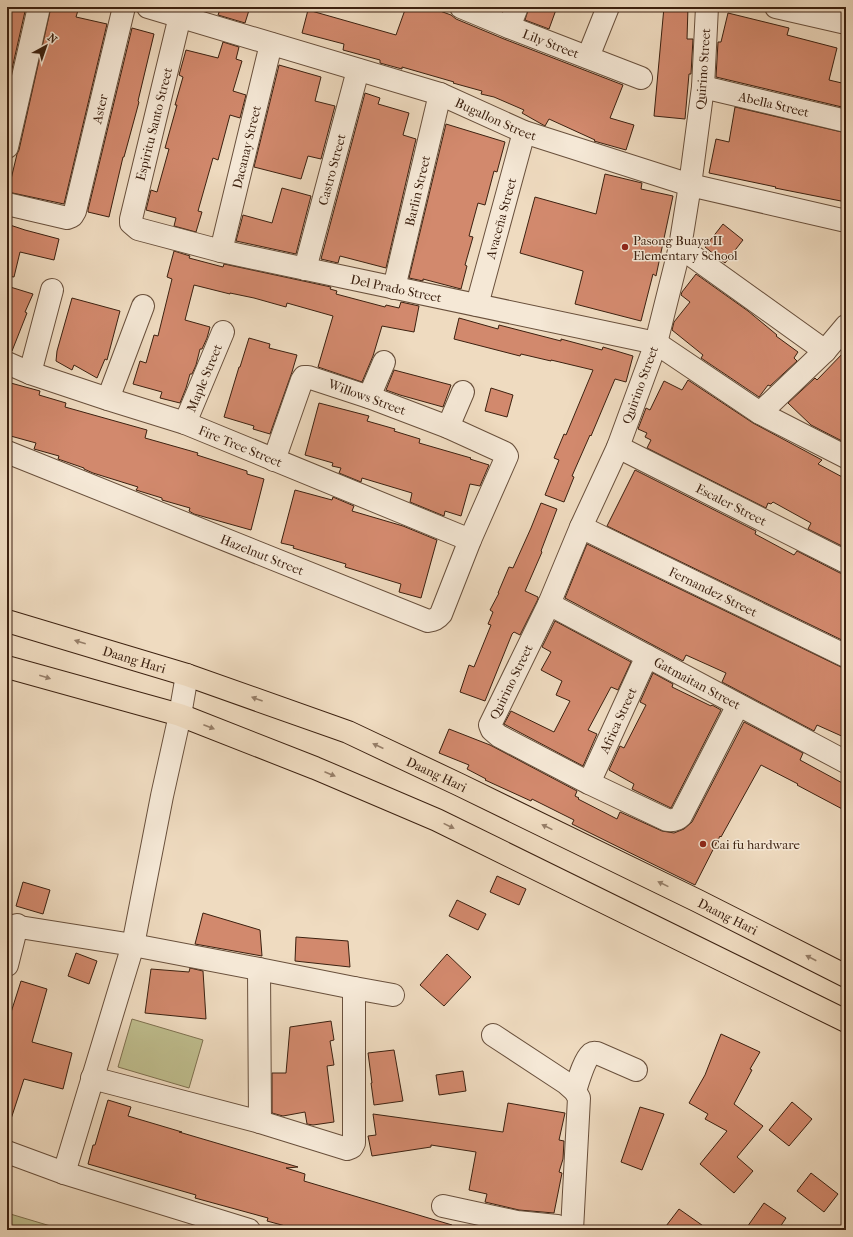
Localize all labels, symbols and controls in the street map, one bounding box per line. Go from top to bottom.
north arrow [26,26,66,66]
street label: Lily Street [521,26,582,61]
street label: Quirino Street [693,27,713,110]
text: N [45,31,60,47]
street label: Espiritu Santo Street [133,65,175,182]
street label: Abella Street [736,88,811,120]
street label: Aster [89,92,110,126]
street label: Bugallon Street [453,94,539,143]
street label: Dacanay Street [229,104,263,190]
street label: Castro Street [315,132,348,207]
street label: Barlin Street [401,154,433,227]
street label: Avaceña Street [482,176,519,261]
place label: Pasong Buaya II Elementary School [633,233,738,263]
marker: Pasong Buaya II Elementary School [620,242,630,252]
street label: Del Prado Street [349,271,444,305]
street label: Maple Street [183,341,225,414]
street label: Quirino Street [619,344,661,426]
street label: Willows Street [325,376,408,418]
street label: Fire Tree Street [197,422,285,470]
street label: Escaler Street [694,480,770,528]
street label: Hazelnut Street [218,531,306,578]
street label: Fernandez Street [667,563,760,619]
one-way arrow [74,639,86,645]
street label: Quirino Street [486,642,536,722]
street label: Daang Hari [101,643,168,676]
street label: Gatmaitan Street [651,654,743,712]
one-way arrow [39,674,51,680]
street label: Africa Street [596,685,639,757]
one-way arrow [251,696,263,702]
one-way arrow [204,724,216,730]
one-way arrow [372,743,384,749]
street label: Daang Hari [404,753,470,795]
one-way arrow [325,771,336,777]
one-way arrow [444,823,455,829]
one-way arrow [541,824,552,830]
place label: Cai fu hardware [711,837,801,852]
marker: Cai fu hardware [698,839,708,849]
one-way arrow [658,881,669,887]
street label: Daang Hari [696,895,760,938]
one-way arrow [805,955,817,962]

